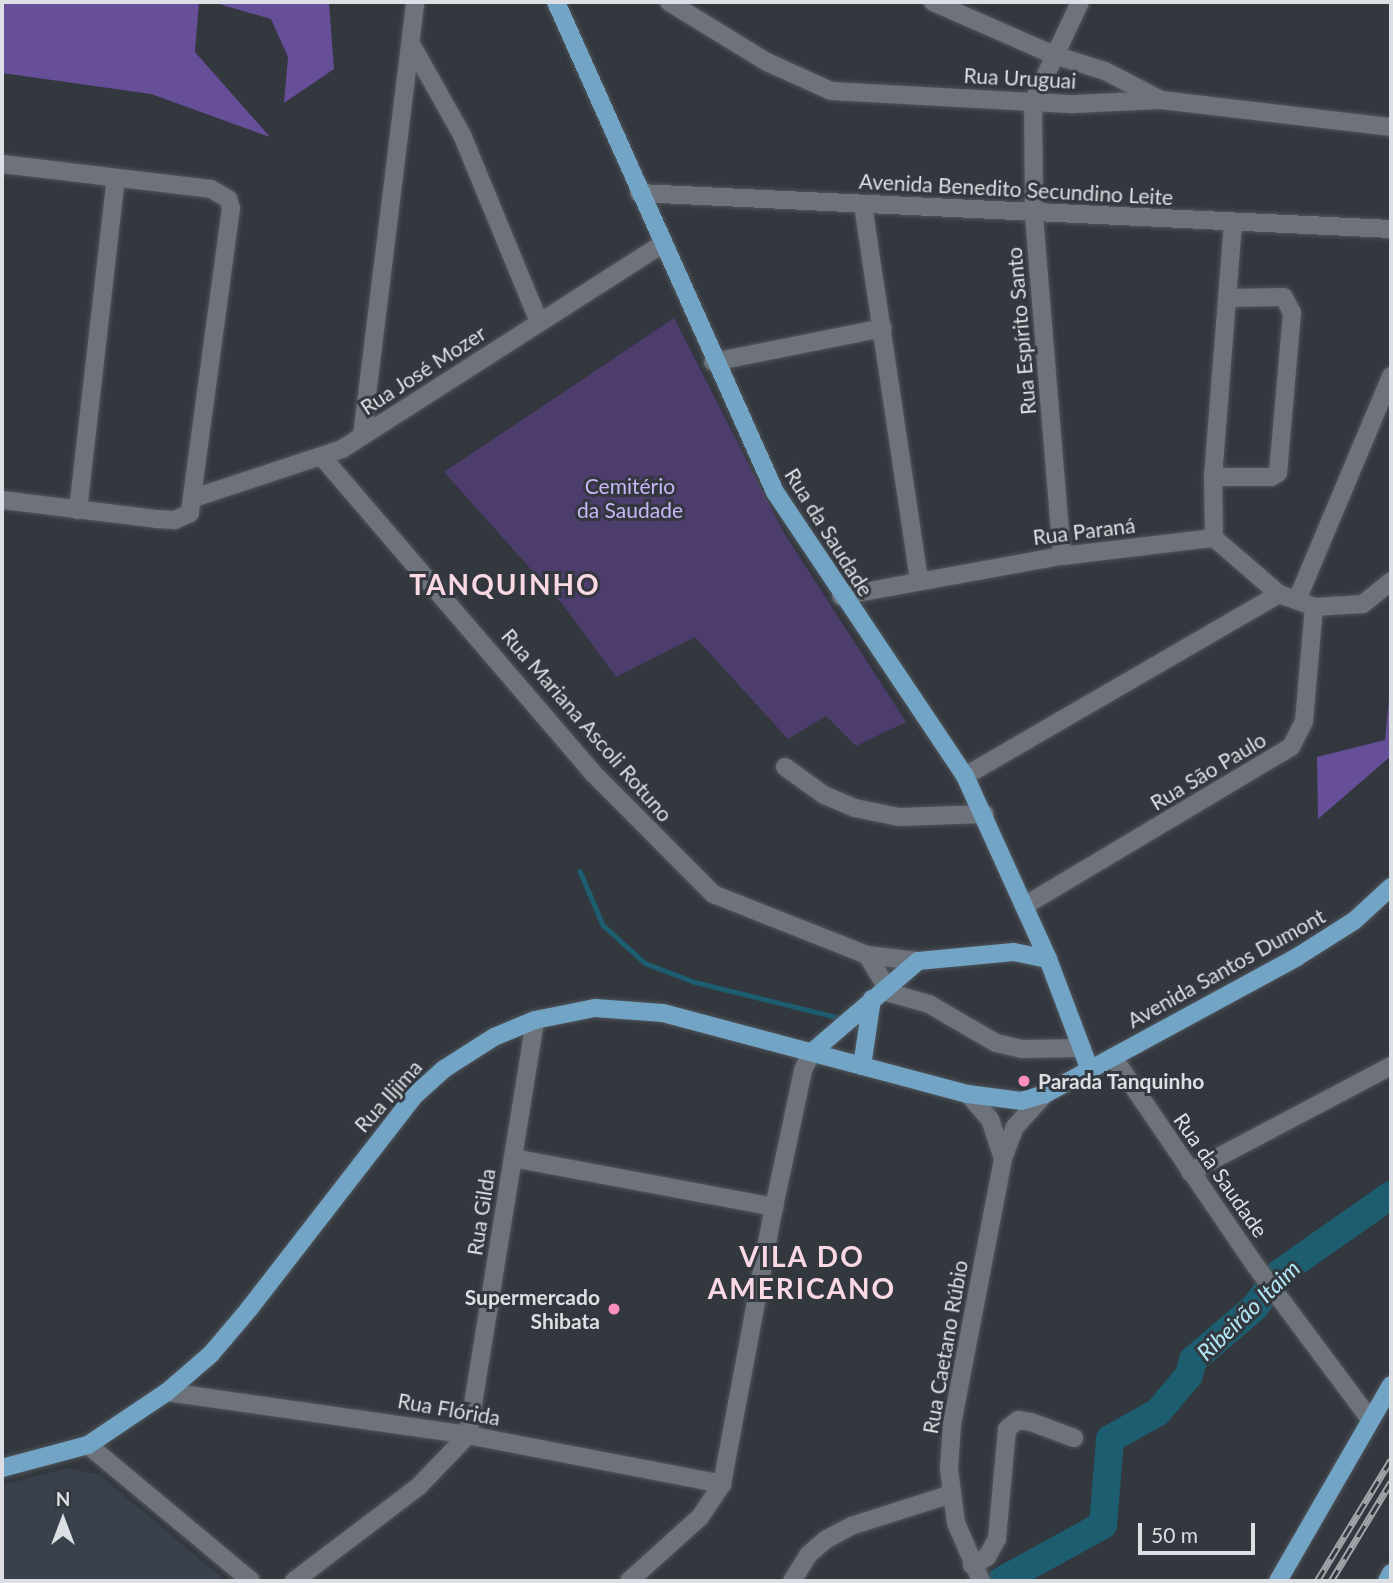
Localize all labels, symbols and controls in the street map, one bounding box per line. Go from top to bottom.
street label: Rua Uruguai [963,62,1077,94]
street label: Avenida Benedito Secundino Leite [858,168,1174,210]
street label: Rua Espírito Santo [1001,246,1041,416]
street label: Rua José Mozer [355,320,491,420]
street label: Rua da Saudade [780,463,878,601]
park label: Cemitério da Saudade [577,473,683,523]
street label: Rua Paraná [1031,512,1137,550]
district label: TANQUINHO [410,567,600,601]
street label: Rua Mariana Ascoli Rotuno [496,623,678,827]
street label: Rua São Paulo [1146,727,1270,815]
street label: Avenida Santos Dumont [1123,903,1329,1033]
street label: Rua Iljima [349,1055,427,1137]
place label: Parada Tanquinho [1038,1068,1205,1094]
marker: Parada Tanquinho [1016,1073,1032,1089]
street label: Rua da Saudade [1169,1108,1273,1242]
street label: Rua Gilda [462,1167,500,1257]
district label: VILA DO AMERICANO [709,1239,895,1305]
water label: Ribeirão Itaim [1191,1254,1305,1366]
street label: Rua Caetano Rúbio [917,1258,973,1436]
place label: Supermercado Shibata [465,1284,600,1334]
marker: Supermercado Shibata [606,1301,622,1317]
street label: Rua Flórida [396,1388,502,1430]
north arrow [28,1485,98,1555]
text: N [56,1487,70,1510]
scale bar [1141,1510,1258,1554]
text: 50 m [1151,1522,1198,1547]

